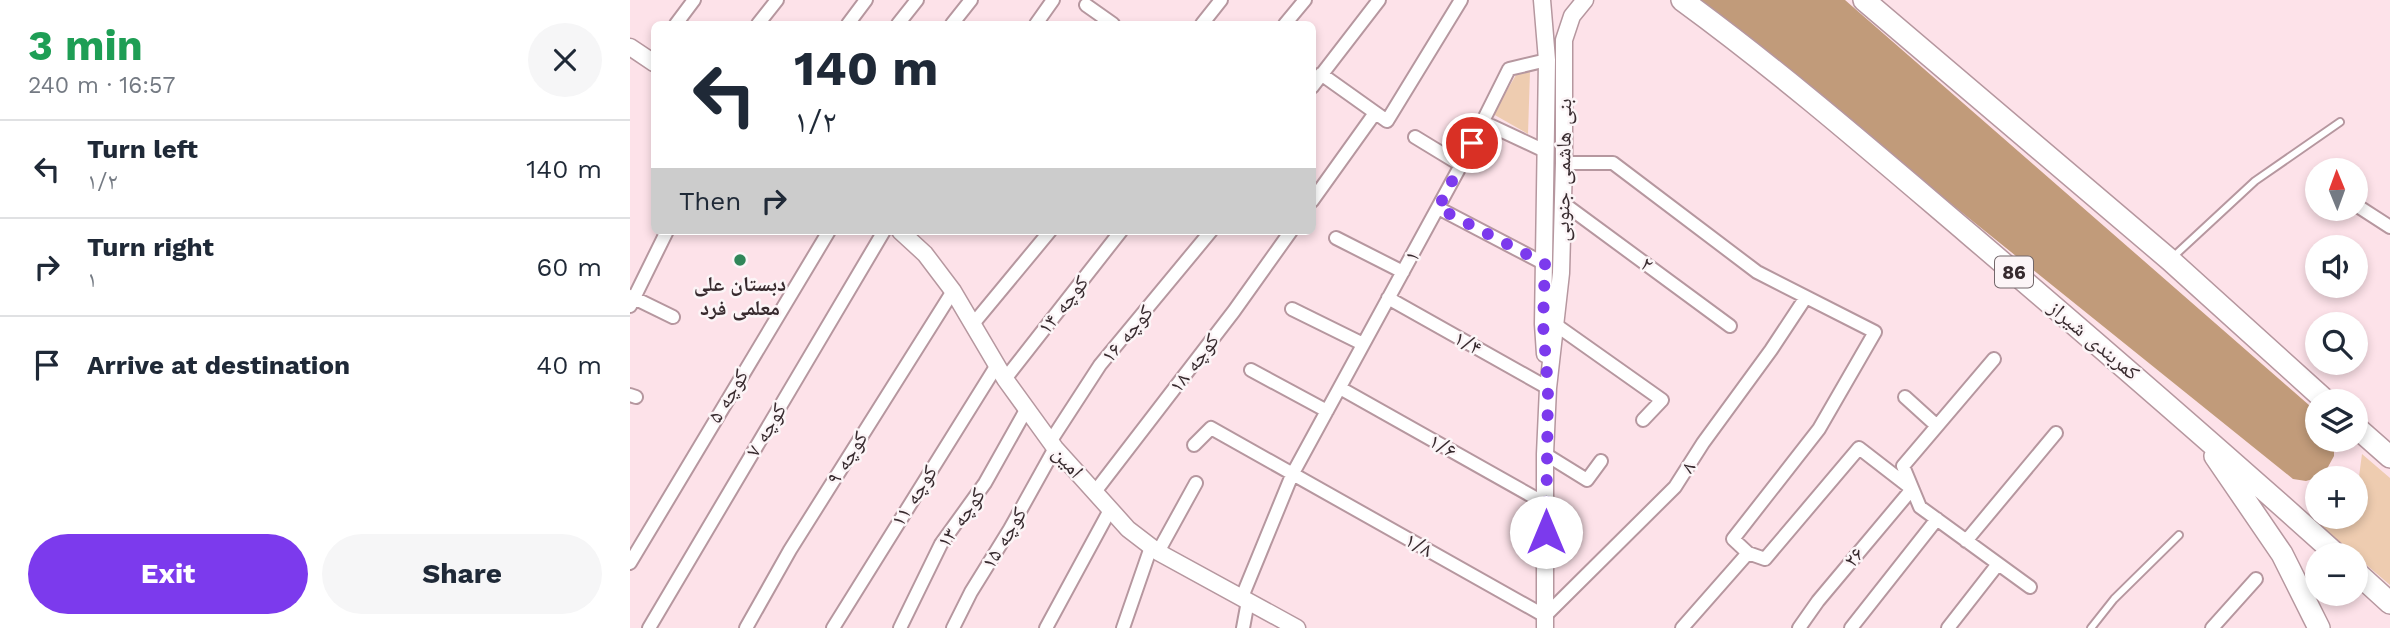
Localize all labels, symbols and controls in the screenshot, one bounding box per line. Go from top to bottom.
text: 3 min [28,21,143,70]
button: close [528,23,602,97]
text: 140 m [794,39,938,97]
icon: left [679,49,770,140]
text: 240 m · 16:57 [28,72,175,99]
street label: بنی هاشمی جنوبی [1549,98,1577,242]
text: ۱/۲ [794,102,837,140]
pin [1442,113,1502,173]
icon: arrive [1453,124,1491,162]
text: Turn left [87,134,198,164]
icon: left [28,150,66,188]
text: 140 m [526,154,602,184]
north arrow [2305,158,2368,220]
map controls [2305,158,2368,606]
text: ۱/۲ [87,168,118,195]
icon: right [755,182,793,220]
text: Then [679,186,741,216]
text: Turn right [87,232,214,262]
button: sound [2305,235,2368,298]
street label: ۱ [1398,246,1425,266]
icon: right [28,248,66,286]
street label: ۲ [1636,251,1658,276]
text: 60 m [536,252,602,282]
marker: دبستان علی معلمی فرد [732,252,748,268]
road number: 86 [1995,256,2033,288]
text: ۱ [87,266,97,293]
street label: کوچه ۱۴ [1032,270,1093,339]
place label: دبستان علی معلمی فرد [694,271,786,321]
street label: کمربندی شیراز [2043,294,2145,385]
street label: کوچه ۱۶ [1095,300,1158,368]
button: search [2305,312,2368,375]
street label: ۱/۴ [1450,325,1487,360]
street label: کوچه ۱۸ [1163,328,1224,397]
icon: arrive [28,346,66,384]
text: Arrive at destination [87,350,350,380]
text: 40 m [536,350,602,380]
street label: کوچه ۵ [702,364,753,427]
button: layers [2305,389,2368,452]
street label: کوچه ۷ [740,398,791,461]
street label: کوچه ۹ [821,426,873,489]
street label: ۱/۶ [1425,428,1462,463]
street label: امین [1047,440,1089,484]
street label: ۸ [1675,456,1701,477]
street label: کوچه ۱۱ [885,460,942,531]
button: + [2305,466,2368,529]
street label: کوچه ۱۳ [931,483,990,552]
position arrow [1509,495,1583,569]
street label: کوچه ۱۵ [975,502,1032,573]
street label: ۱/۸ [1401,527,1438,562]
button: Exit [28,534,308,614]
button: Share [322,534,602,614]
street label: ۲۶ [1838,541,1869,572]
button: − [2305,543,2368,606]

